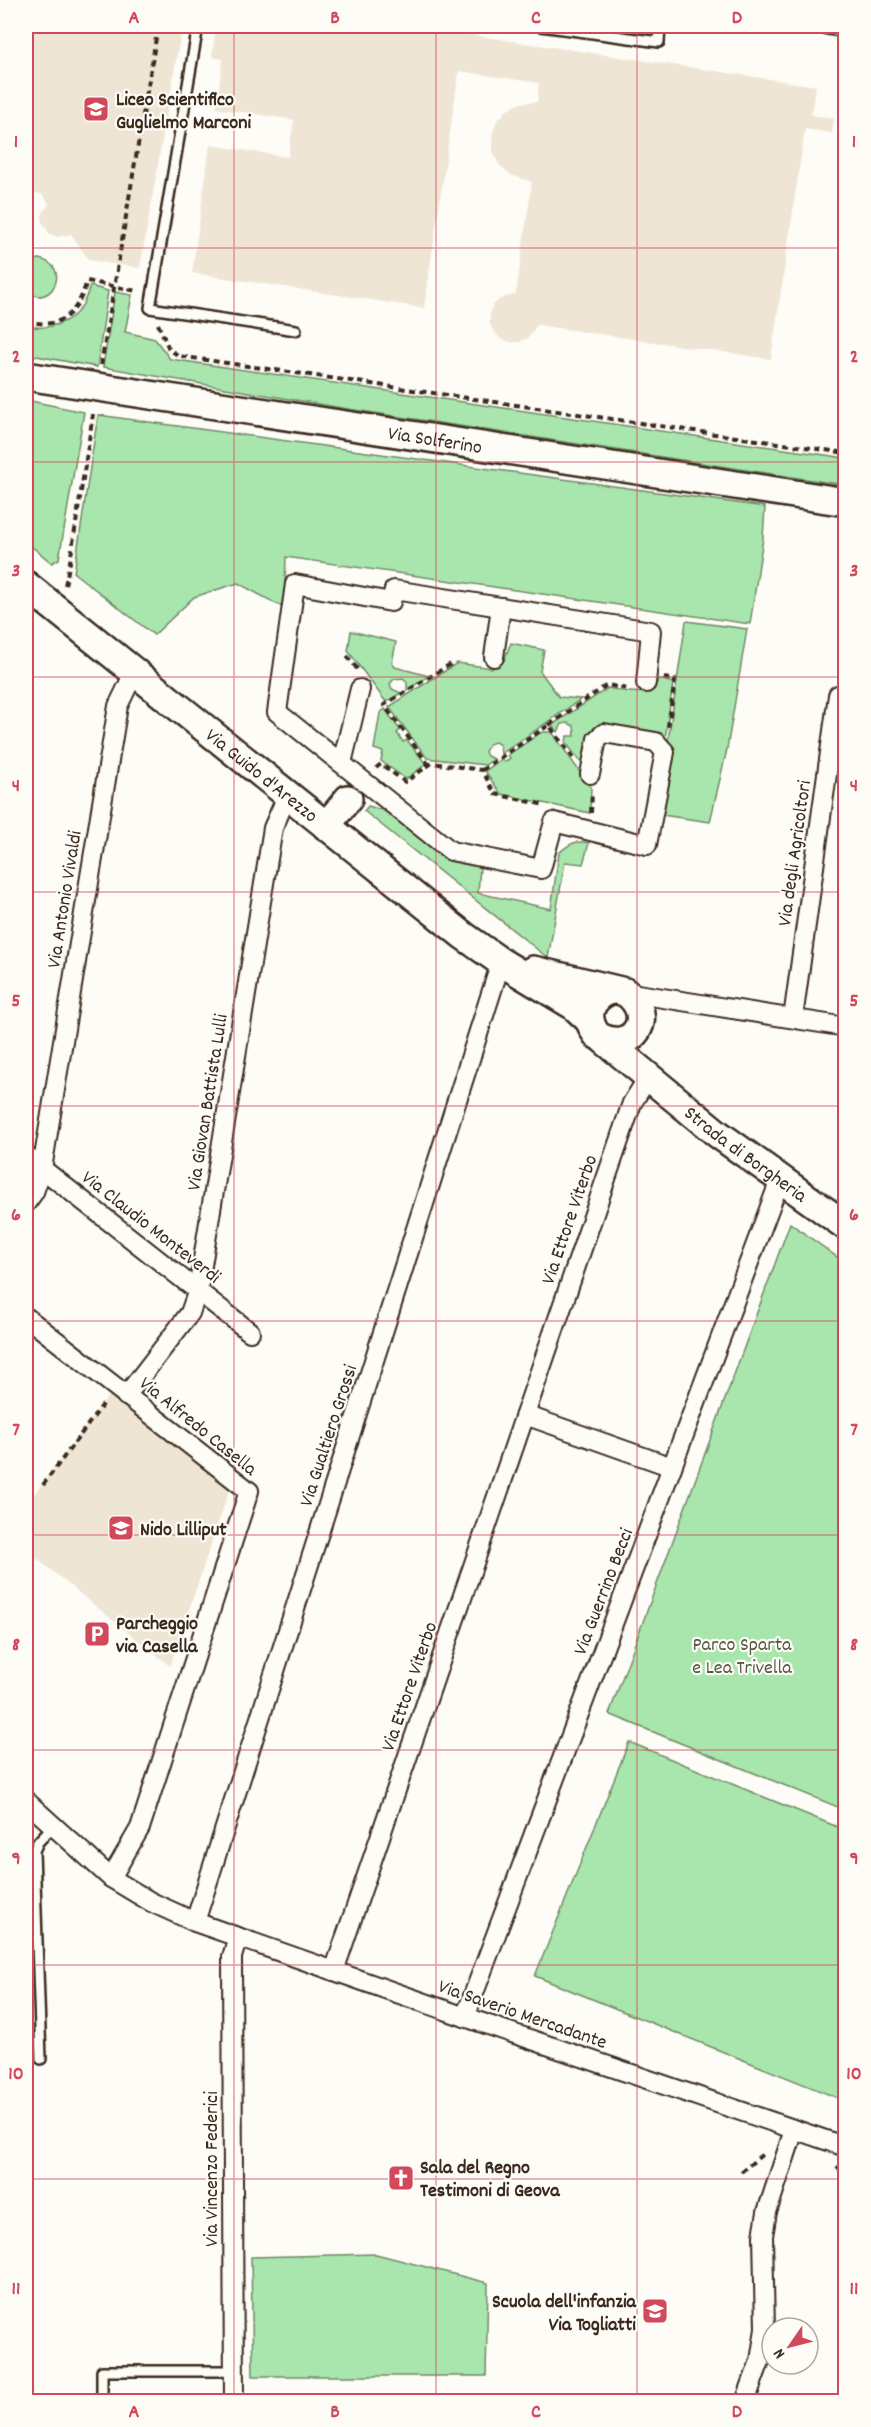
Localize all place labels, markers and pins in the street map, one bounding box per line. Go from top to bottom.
place label: Liceo Scientifico Guglielmo Marconi [116,87,251,138]
school or university icon: Liceo Scientifico Guglielmo Marconi [81,94,111,124]
school or university icon: Nido Lilliput [106,1513,136,1543]
place label: Nido Lilliput [140,1517,227,1545]
place label: Parcheggio via Casella [116,1611,198,1662]
parking icon: Parcheggio via Casella [82,1619,112,1649]
place label: Sala del Regno Testimoni di Geova [420,2155,560,2206]
church icon: Sala del Regno Testimoni di Geova [386,2163,416,2193]
place label: Scuola dell'infanzia Via Togliatti [492,2289,637,2340]
school or university icon: Scuola dell'infanzia Via Togliatti [640,2296,670,2326]

